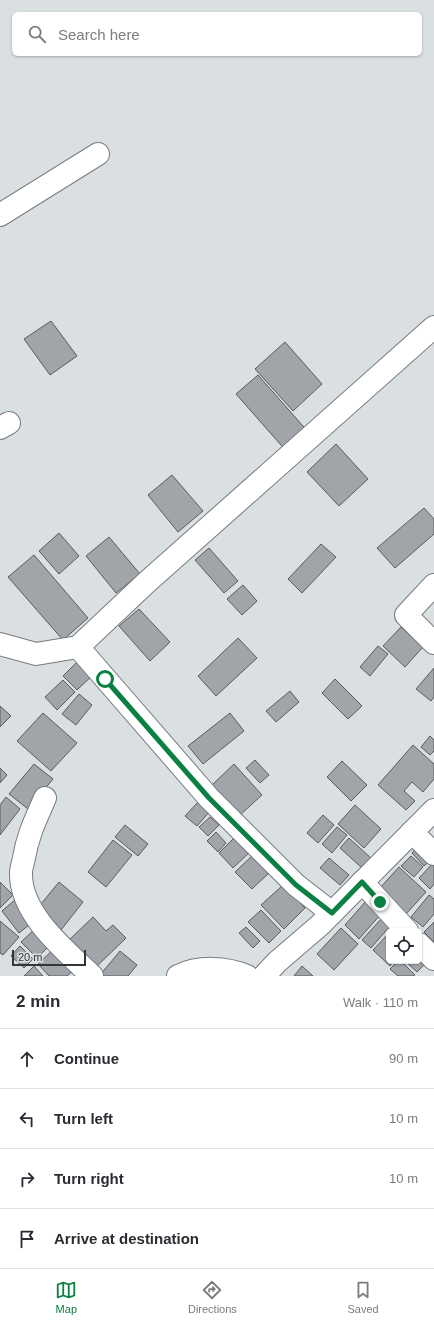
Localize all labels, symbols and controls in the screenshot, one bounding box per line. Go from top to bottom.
search box [12,12,422,56]
icon: search [26,23,48,45]
text: Search here [58,26,140,43]
route start [96,670,114,688]
route end [371,893,389,911]
map controls [386,928,422,964]
button: locate [386,928,422,964]
scale bar [12,948,86,967]
text: 20 m [18,951,42,963]
text: 2 min [16,992,60,1011]
text: Walk · 110 m [343,995,418,1010]
icon: ahead [16,1048,38,1070]
text: Continue [54,1050,119,1067]
text: 90 m [389,1051,418,1066]
icon: left [16,1108,38,1130]
text: Turn left [54,1110,113,1127]
text: 10 m [389,1111,418,1126]
icon: right [16,1168,38,1190]
text: Turn right [54,1170,124,1187]
text: 10 m [389,1171,418,1186]
icon: arrive [16,1228,38,1250]
text: Arrive at destination [54,1230,199,1247]
tab: Map [55,1279,77,1315]
tab: Directions [188,1279,237,1315]
tab: Saved [347,1279,379,1315]

